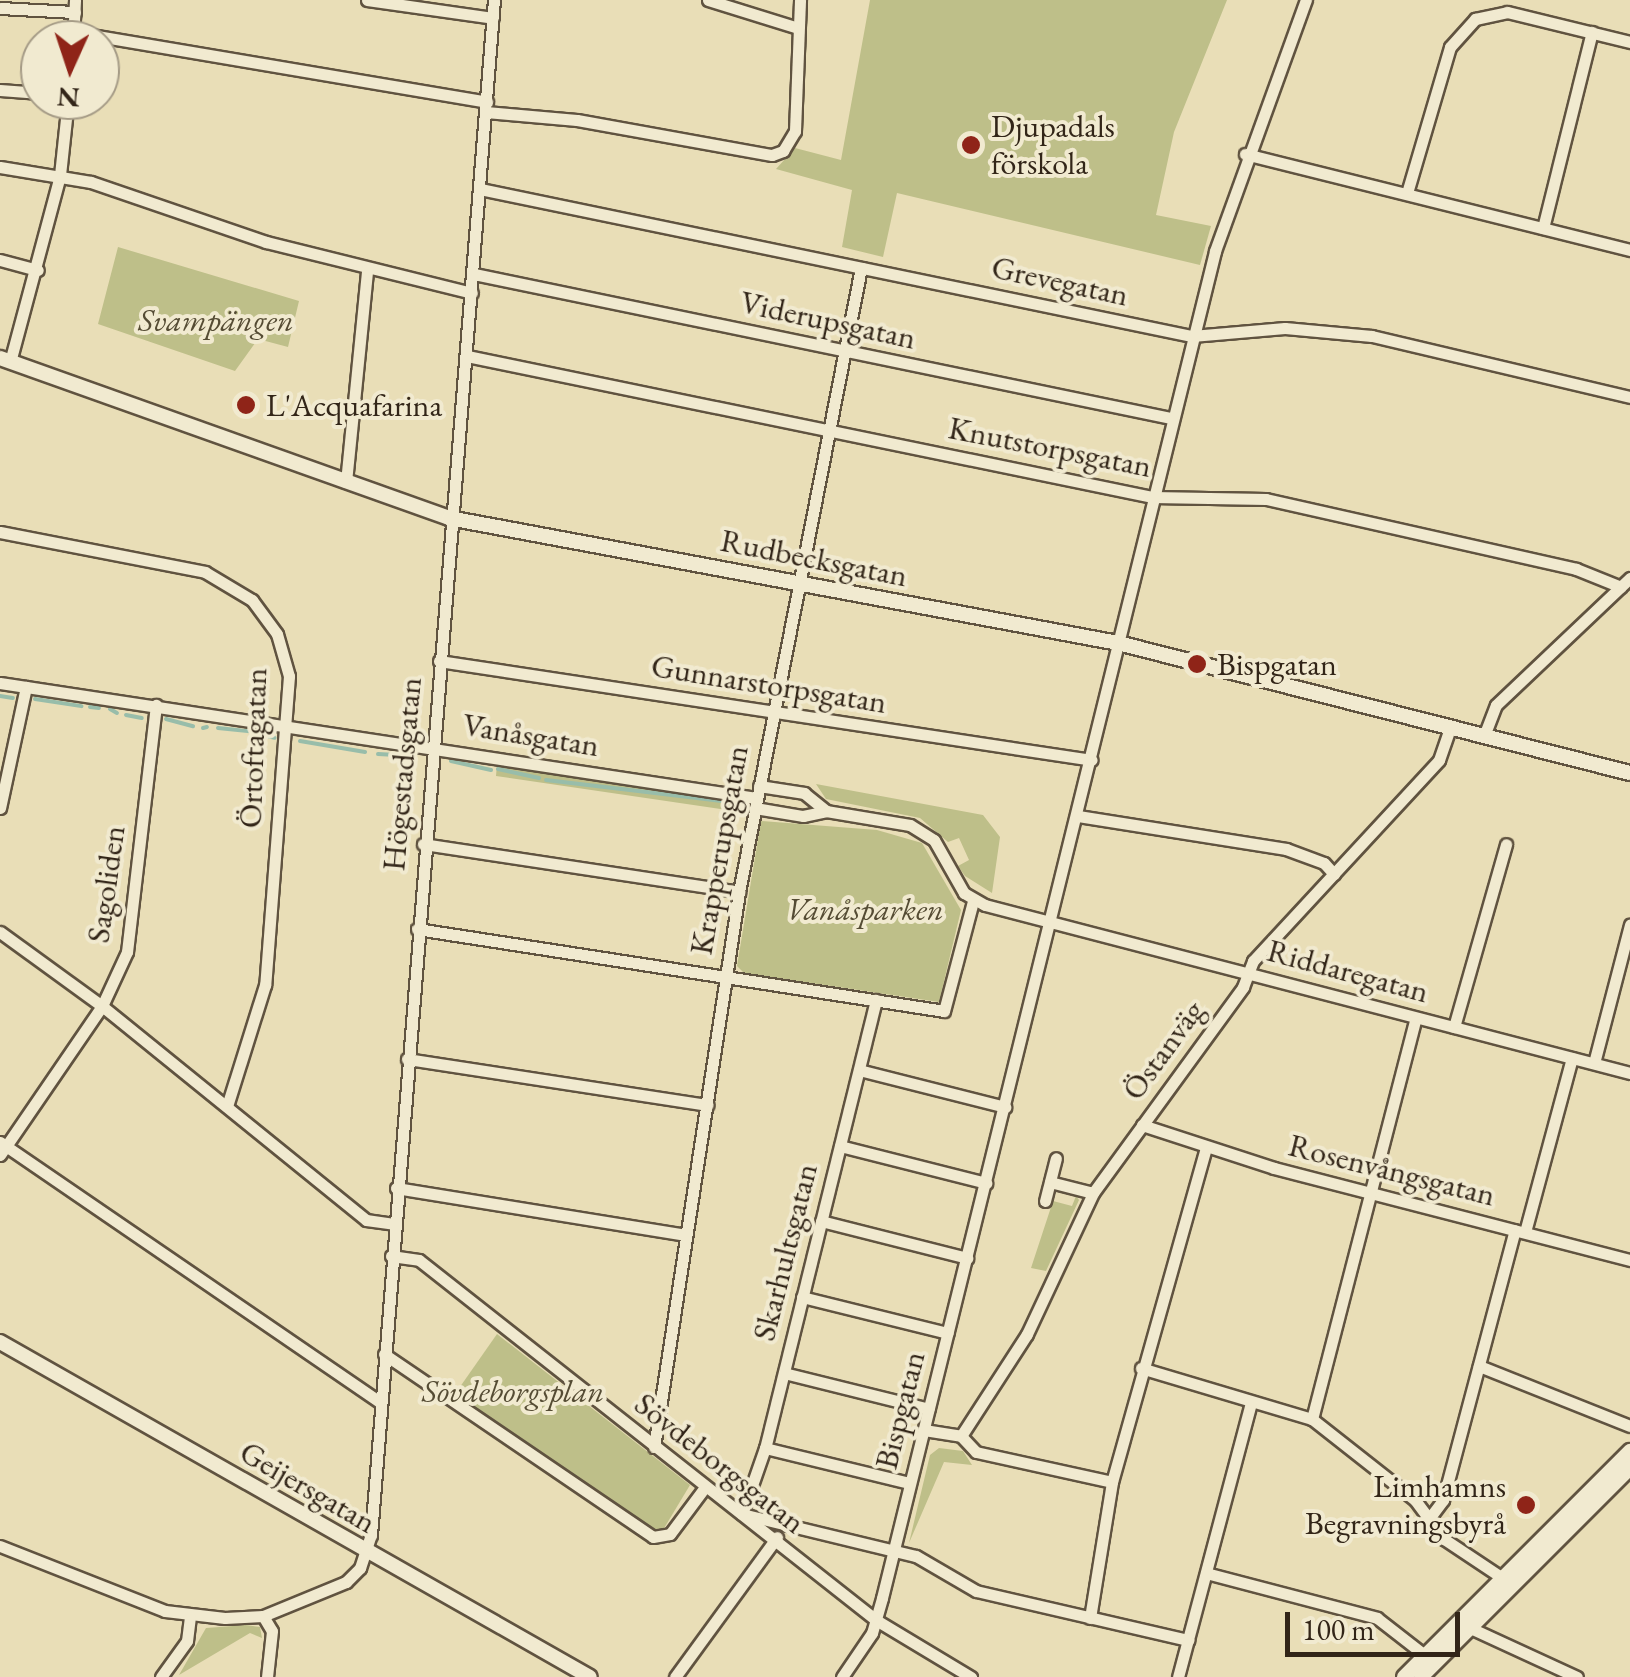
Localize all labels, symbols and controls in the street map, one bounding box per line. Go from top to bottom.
north arrow [20,20,120,120]
text: N [56,79,81,117]
place label: Djupadals förskola [991,108,1115,183]
marker: Djupadals förskola [960,134,982,156]
street label: Grevegatan [988,248,1132,314]
street label: Viderupsgatan [737,283,919,357]
park label: Svampängen [138,301,294,339]
place label: L'Acquafarina [266,386,442,424]
marker: L'Acquafarina [235,394,257,416]
street label: Knutstorpsgatan [945,409,1155,485]
street label: Rudbecksgatan [717,521,911,595]
place label: Bispgatan [1217,645,1337,683]
street label: Gunnarstorpsgatan [649,646,889,722]
marker: Bispgatan [1186,653,1208,675]
street label: Örtoftagatan [231,667,275,829]
street label: Högestadsgatan [374,676,430,872]
street label: Vanåsgatan [460,705,602,765]
street label: Krapperupsgatan [682,742,756,958]
street label: Sagoliden [79,823,133,945]
park label: Vanåsparken [786,890,944,928]
street label: Riddaregatan [1263,931,1433,1011]
street label: Östanväg [1114,993,1212,1107]
street label: Rosenvångsgatan [1285,1126,1499,1214]
street label: Skarhultsgatan [744,1159,826,1345]
street label: Bispgatan [867,1347,933,1473]
park label: Sövdeborgsplan [422,1372,604,1410]
street label: Sövdeborgsgatan [627,1385,813,1541]
street label: Geijersgatan [233,1433,383,1541]
place label: Limhamns Begravningsbyrå [1305,1468,1506,1543]
marker: Limhamns Begravningsbyrå [1515,1494,1537,1516]
scale bar [1290,1592,1465,1654]
text: 100 m [1302,1610,1375,1649]

